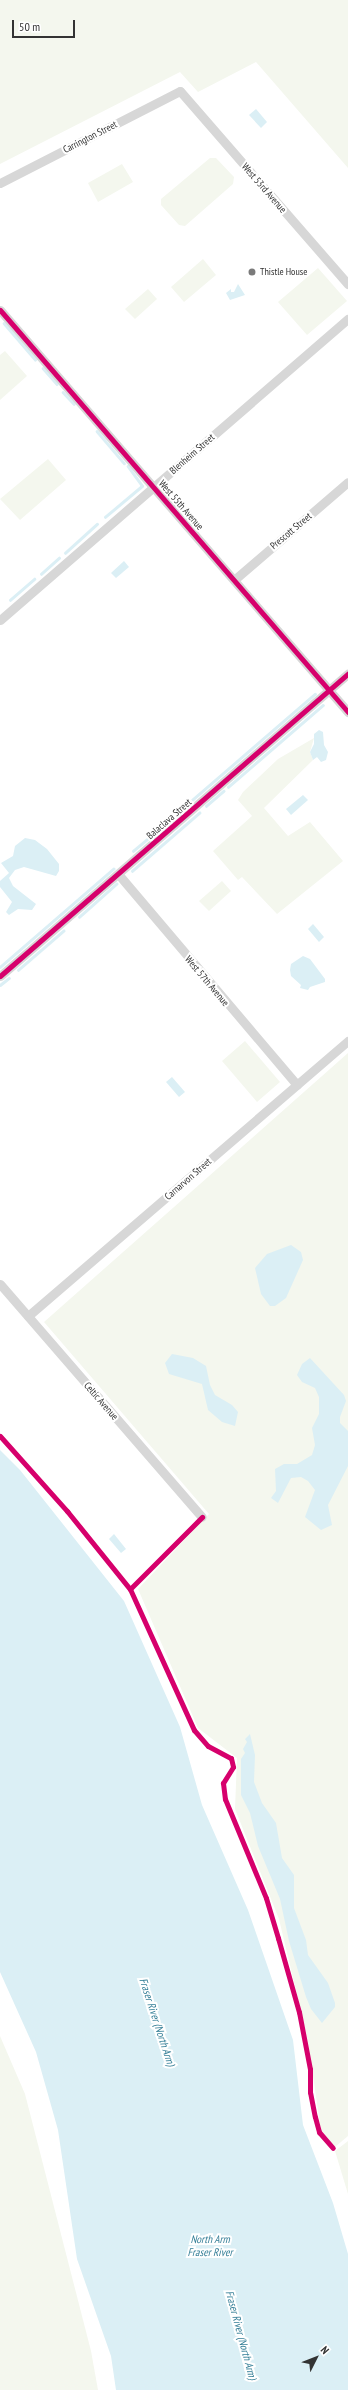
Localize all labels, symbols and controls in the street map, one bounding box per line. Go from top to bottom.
scale bar [14,12,77,38]
text: 50 m [19,19,40,34]
street label: Carrington Street [61,118,119,156]
street label: West 53rd Avenue [239,161,289,215]
place label: Thistle House [260,266,307,278]
marker: Thistle House [247,267,257,277]
street label: Blenheim Street [167,431,217,477]
street label: West 55th Avenue [156,478,206,532]
street label: Prescott Street [268,510,314,552]
street label: Balaclava Street [144,796,194,842]
street label: West 57th Avenue [182,953,232,1009]
street label: Carnarvon Street [162,1156,214,1202]
street label: Celtic Avenue [81,1379,121,1423]
water label: Fraser River (North Arm) [137,1976,177,2068]
water label: North Arm Fraser River [187,2233,233,2259]
water label: Fraser River (North Arm) [223,2289,259,2381]
north arrow [296,2338,336,2378]
text: N [318,2343,332,2357]

